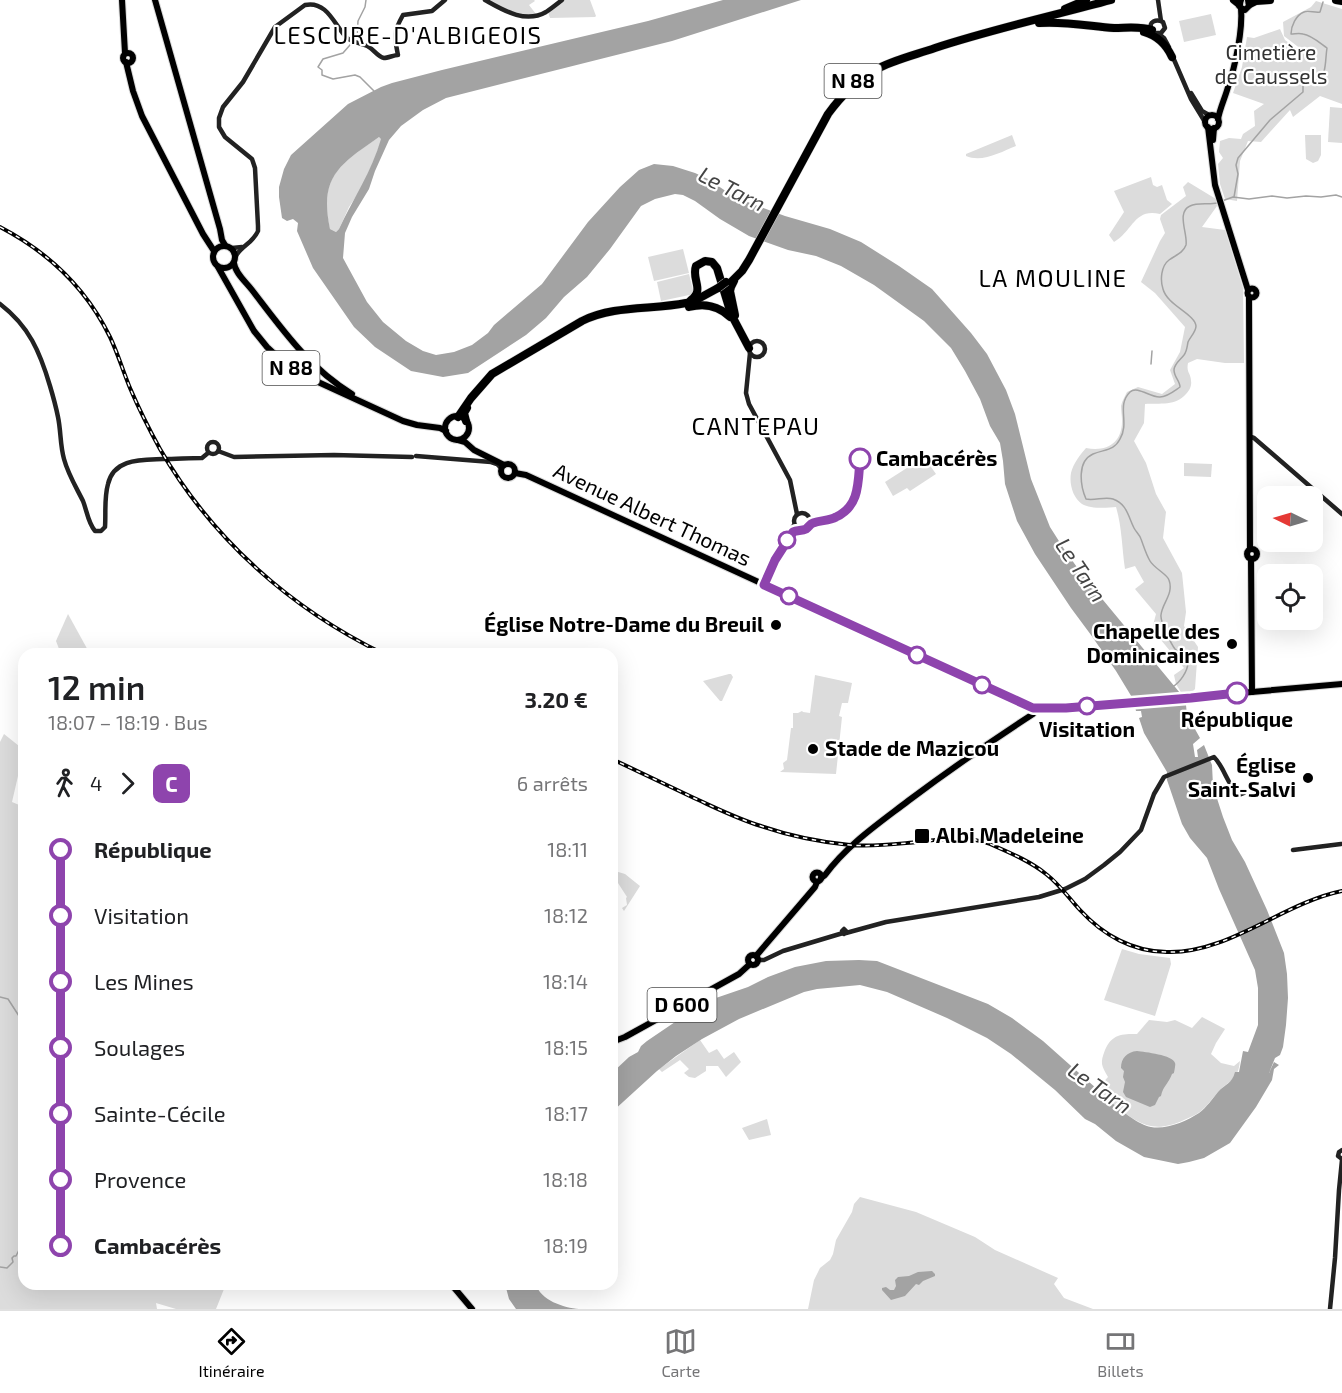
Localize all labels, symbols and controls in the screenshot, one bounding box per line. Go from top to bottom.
district label: LESCURE-D'ALBIGEOIS [273,20,543,49]
park label: Cimetière de Caussels [1215,39,1327,88]
road number: N 88 [824,64,882,98]
water label: Le Tarn [695,160,770,216]
district label: LA MOULINE [978,263,1128,292]
road number: N 88 [262,351,320,385]
district label: CANTEPAU [691,411,821,440]
place label: Cambacérès [876,445,997,470]
marker: Cambacérès [849,448,871,470]
street label: Avenue Albert Thomas [550,457,755,570]
north arrow [1257,486,1323,552]
map controls [1257,486,1323,630]
unlabelled marker [778,531,796,549]
water label: Le Tarn [1051,532,1113,606]
button: locate [1257,564,1323,630]
unlabelled marker [780,587,798,605]
place label: Église Notre-Dame du Breuil [484,611,764,636]
marker: Église Notre-Dame du Breuil [769,618,783,632]
place label: Chapelle des Dominicaines [1086,618,1220,667]
marker: Chapelle des Dominicaines [1225,637,1239,651]
unlabelled marker [908,646,926,664]
text: 12 min [48,667,145,707]
unlabelled marker [973,676,991,694]
marker: République [1226,682,1248,704]
text: 3.20 € [525,686,588,712]
marker: Visitation [1078,697,1096,715]
place label: République [1181,706,1293,731]
text: 18:07 – 18:19 · Bus [48,710,208,734]
place label: Visitation [1039,716,1135,741]
place label: Stade de Mazicou [825,735,999,760]
marker: Stade de Mazicou [806,742,820,756]
place label: Église Saint-Salvi [1188,752,1296,801]
icon: walk [48,767,81,800]
icon: forward [111,767,144,800]
text: 4 [90,771,102,795]
text: C [165,771,178,796]
text: 6 arrêts [517,771,588,795]
marker: Église Saint-Salvi [1301,771,1315,785]
place label: Albi Madeleine [936,822,1084,847]
marker: Albi Madeleine [913,827,931,845]
text: République [94,836,212,862]
text: 18:11 [547,837,588,861]
text: Visitation [94,902,189,928]
text: 18:12 [544,903,588,927]
text: Les Mines [94,968,194,994]
text: 18:14 [543,969,588,993]
road number: D 600 [648,988,716,1022]
text: Soulages [94,1034,185,1060]
text: 18:15 [545,1035,588,1059]
water label: Le Tarn [1064,1056,1137,1118]
text: Sainte-Cécile [94,1100,226,1126]
text: 18:17 [545,1101,588,1125]
text: Provence [94,1166,186,1192]
text: 18:18 [543,1167,588,1191]
text: Cambacérès [94,1232,221,1258]
text: 18:19 [544,1233,588,1257]
tab: Itinéraire [198,1325,265,1380]
tab: Carte [661,1325,700,1380]
tab: Billets [1097,1325,1144,1380]

